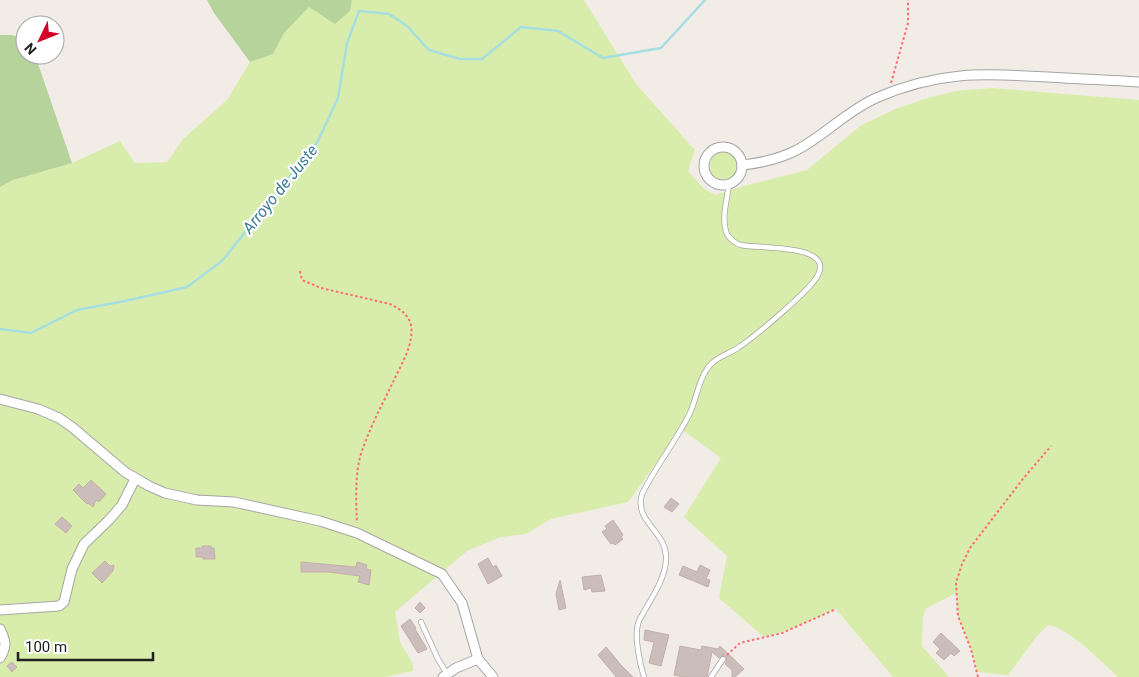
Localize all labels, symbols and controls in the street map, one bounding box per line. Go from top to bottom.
north arrow [15,15,65,65]
text: N [21,40,40,58]
water label: Arroyo de Juste [238,141,322,238]
scale bar [18,630,152,662]
text: 100 m [25,638,67,656]

